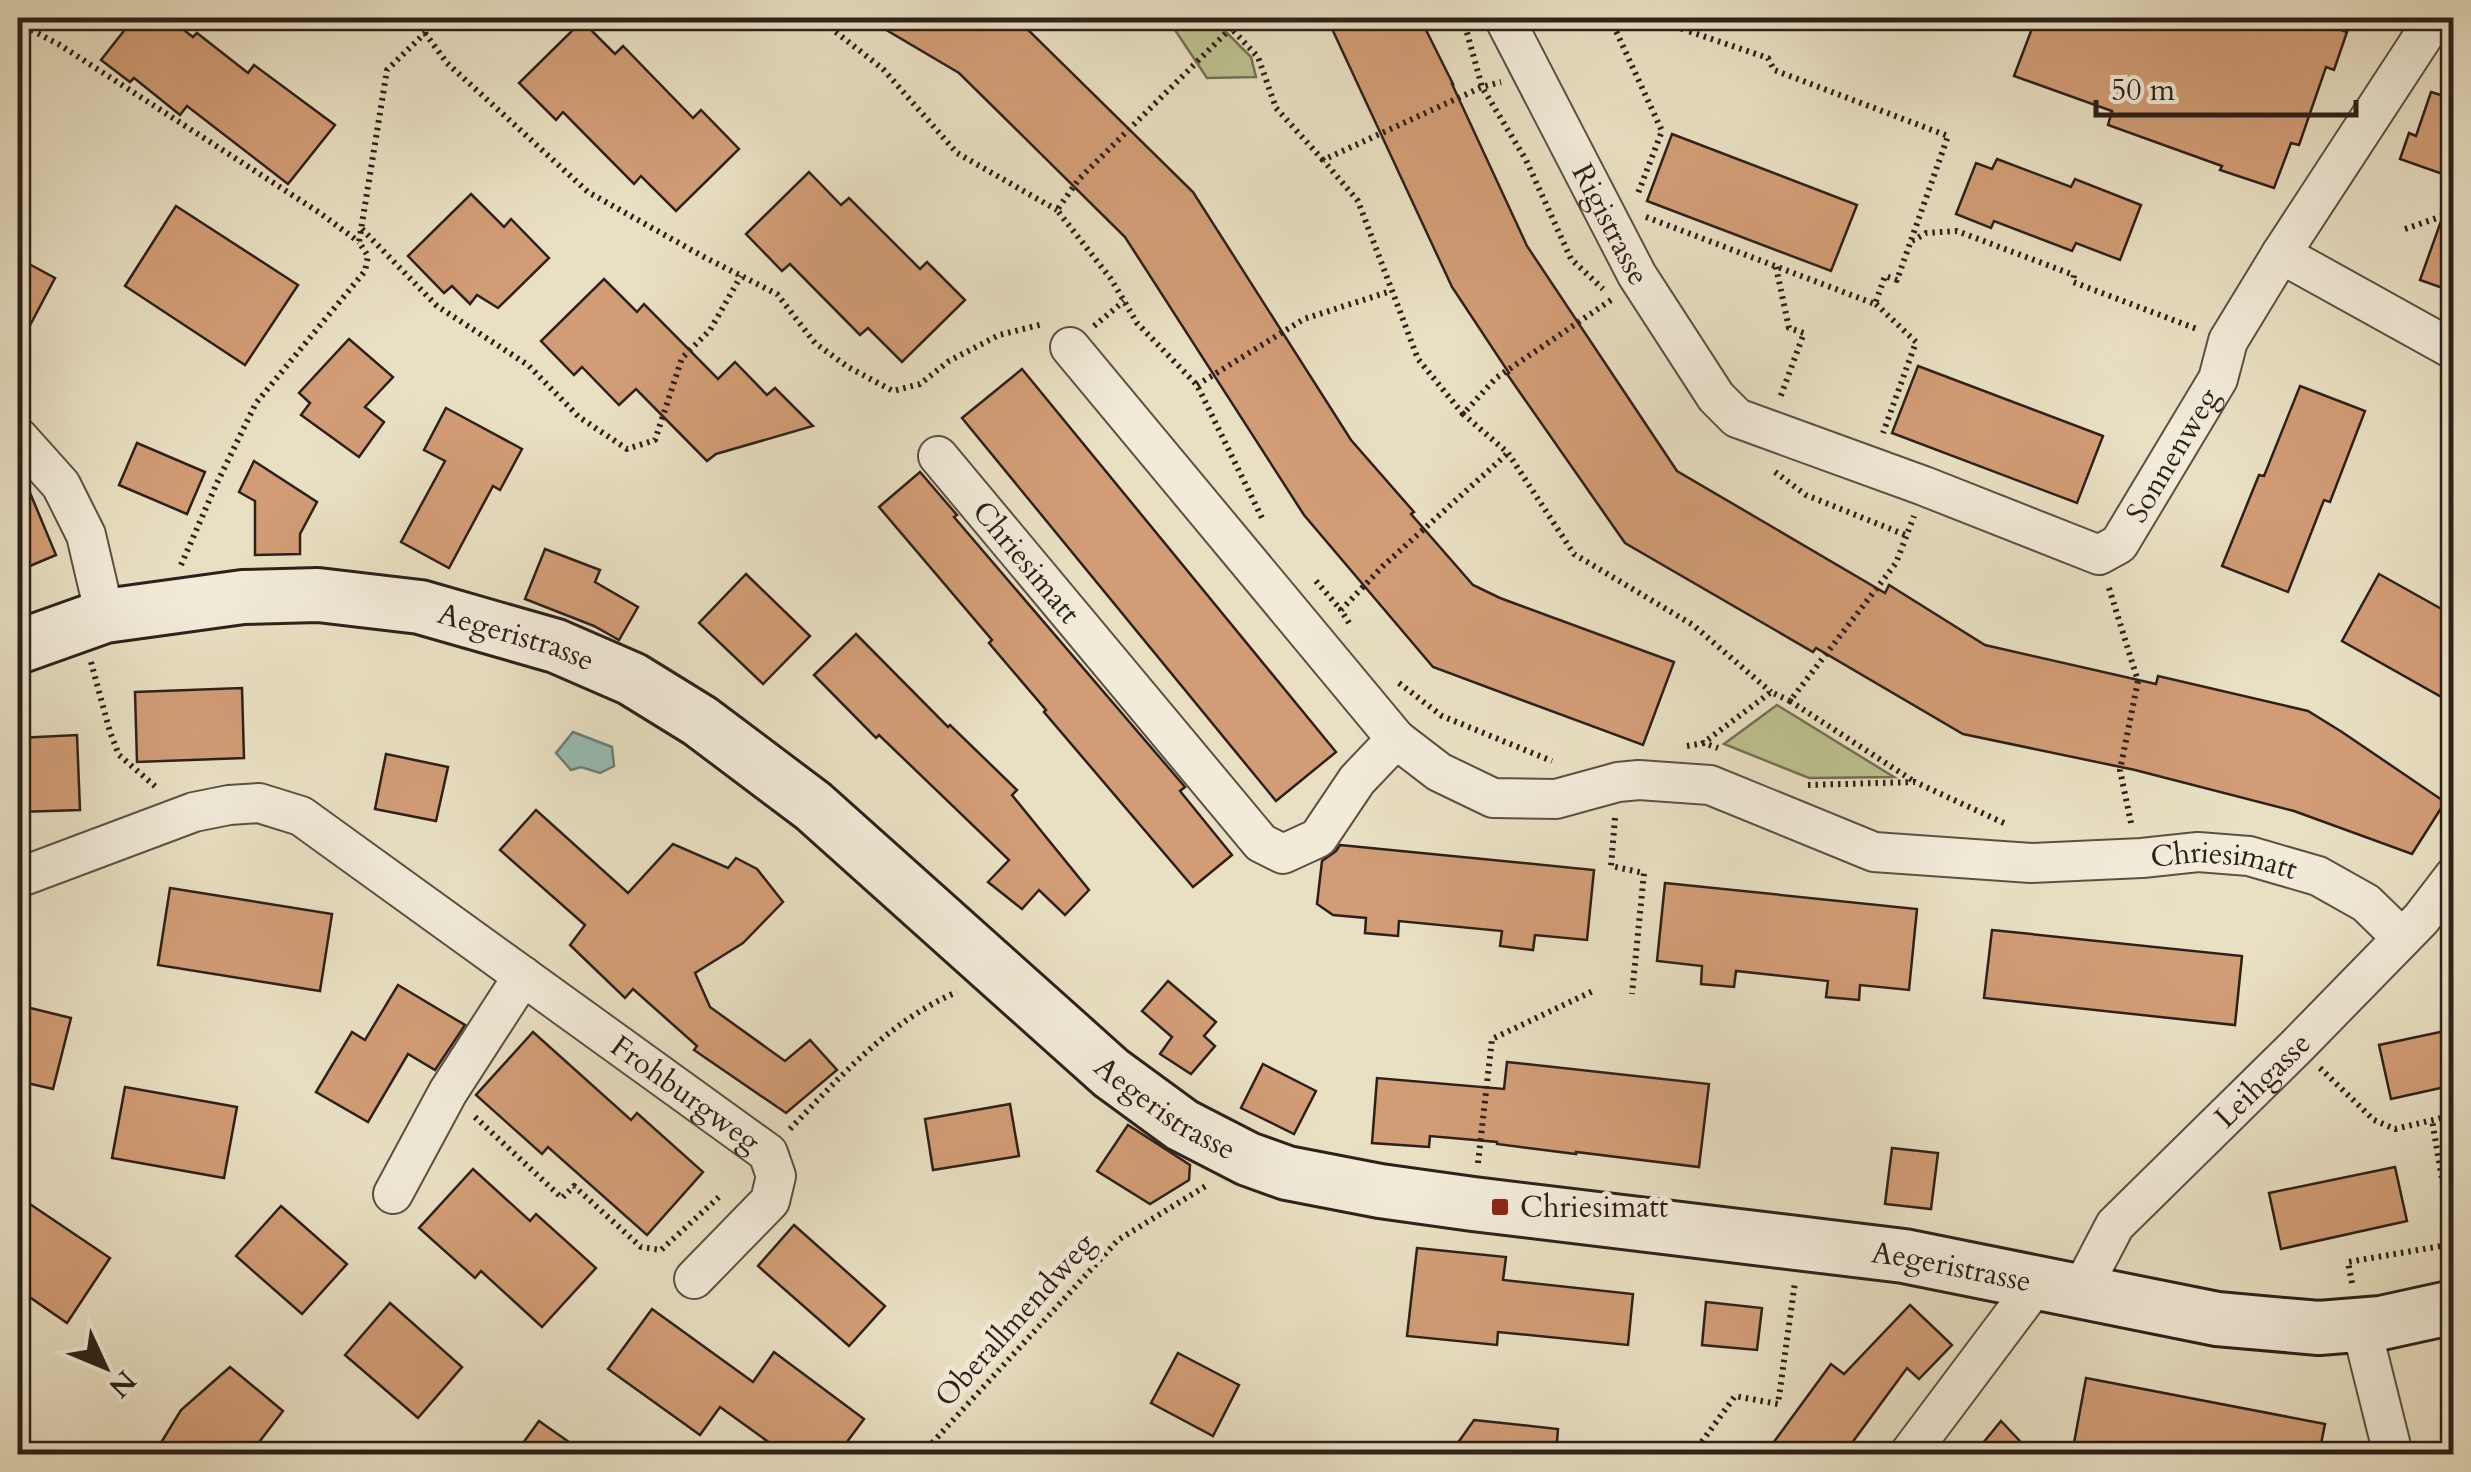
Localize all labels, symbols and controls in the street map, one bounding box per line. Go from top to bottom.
scale bar [2096,55,2356,117]
text: 50 m [2111,70,2176,111]
street label: Rigistrasse [1562,156,1659,293]
street label: Sonnenweg [2116,380,2229,530]
street label: Chriesimatt [963,492,1090,632]
street label: Aegeristrasse [433,593,601,681]
street label: Chriesimatt [2148,831,2303,890]
street label: Leihgasse [2205,1023,2320,1137]
street label: Frohburgweg [602,1026,769,1162]
street label: Aegeristrasse [1085,1047,1243,1170]
place label: Chriesimatt [1520,1187,1669,1228]
marker: Chriesimatt [1489,1196,1511,1218]
street label: Oberallmendweg [926,1224,1104,1416]
street label: Aegeristrasse [1869,1232,2035,1302]
north arrow [55,1317,155,1417]
text: N [100,1362,144,1406]

